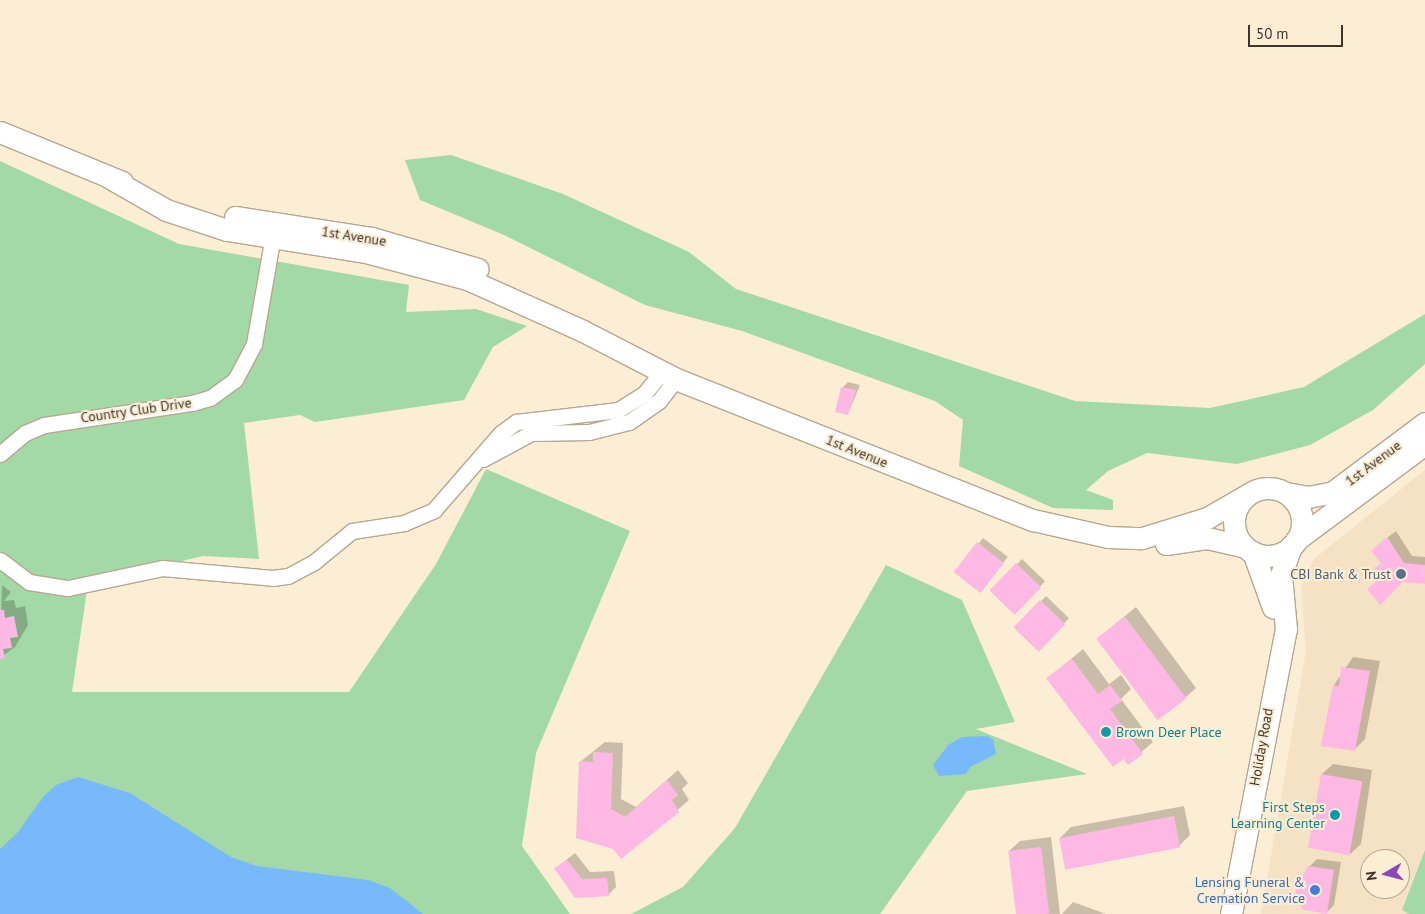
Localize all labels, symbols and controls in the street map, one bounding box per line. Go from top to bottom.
scale bar [1250,15,1345,47]
text: 50 m [1256,24,1289,43]
street label: 1st Avenue [320,223,388,249]
street label: Country Club Drive [79,394,193,426]
street label: 1st Avenue [823,431,891,471]
street label: 1st Avenue [1342,437,1404,489]
place label: CBI Bank & Trust [1289,566,1391,582]
marker: CBI Bank & Trust [1395,568,1407,580]
street label: Holiday Road [1246,707,1276,787]
place label: Brown Deer Place [1116,724,1222,740]
marker: Brown Deer Place [1100,726,1112,738]
place label: First Steps Learning Center [1231,799,1325,832]
marker: First Steps Learning Center [1329,809,1341,821]
north arrow [1360,849,1410,899]
text: N [1362,870,1381,882]
place label: Lensing Funeral & Cremation Service [1195,874,1305,906]
marker: Lensing Funeral & Cremation Service [1309,884,1321,896]

